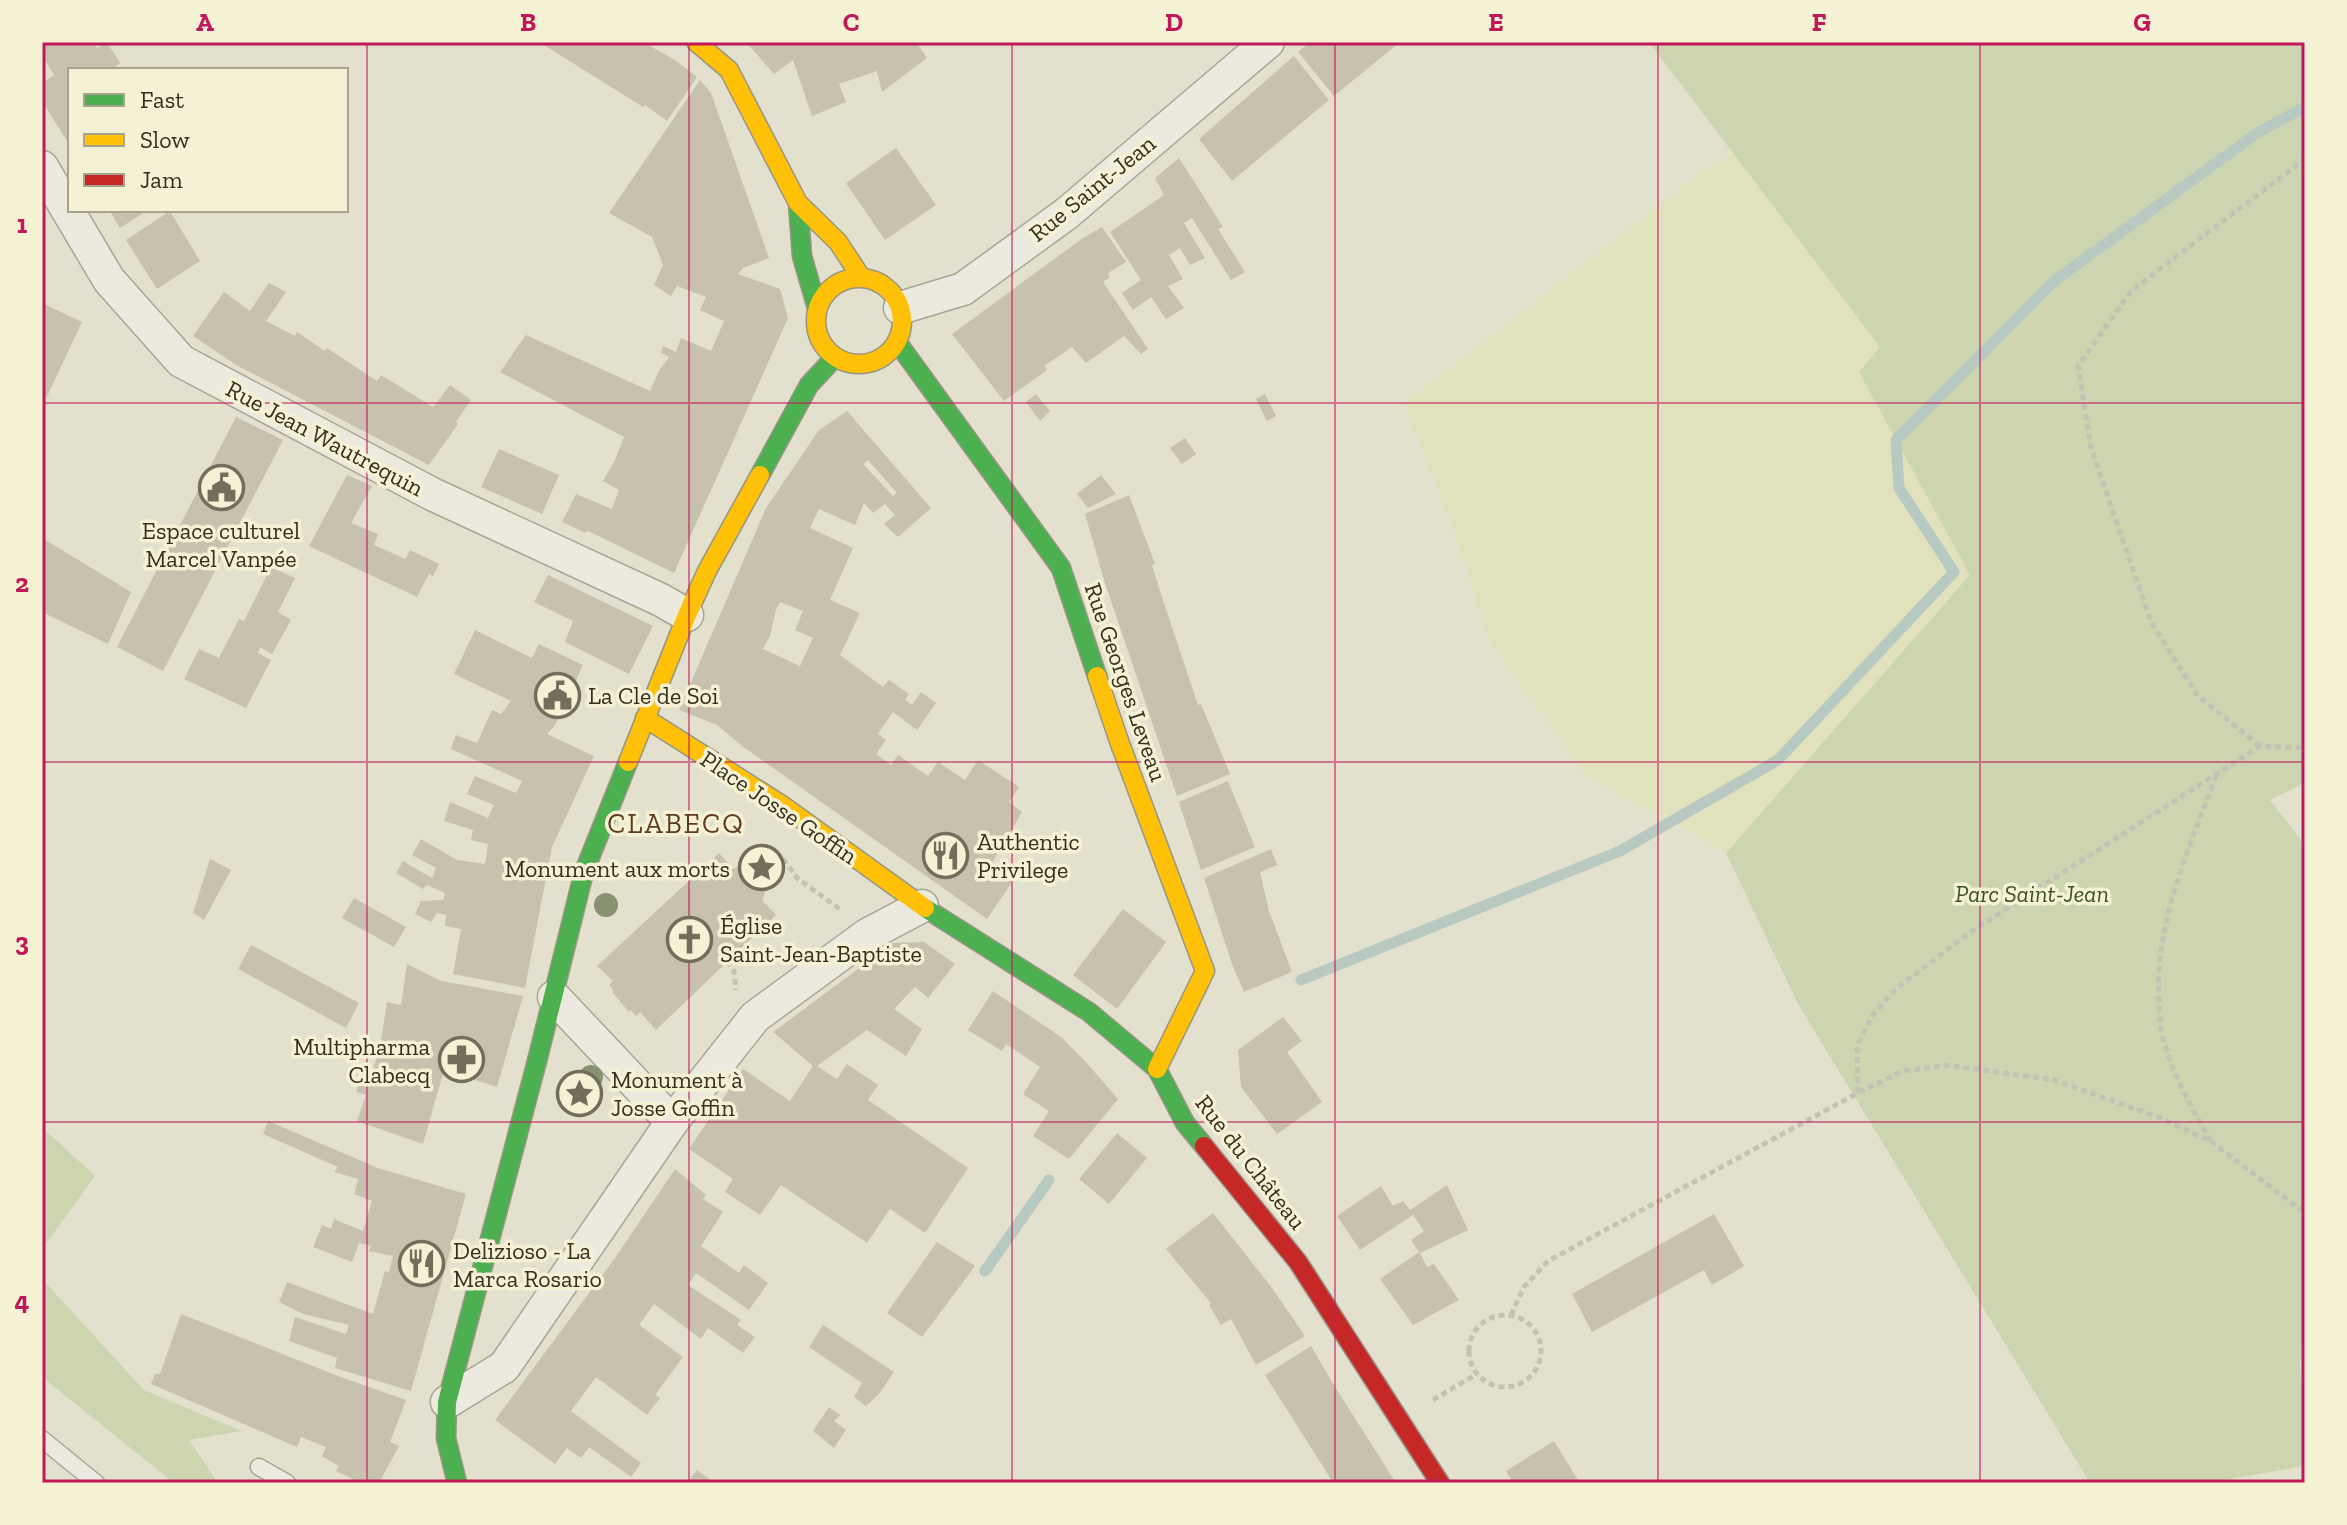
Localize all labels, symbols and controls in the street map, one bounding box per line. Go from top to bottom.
text: A [196,6,214,38]
text: B [520,6,536,38]
text: C [843,6,859,38]
text: D [1165,6,1183,38]
text: E [1488,6,1504,38]
text: F [1812,6,1827,38]
text: G [2133,6,2151,38]
legend [68,68,348,212]
text: Fast [140,85,184,114]
text: Slow [140,125,190,154]
street label: Rue Saint-Jean [1023,128,1161,248]
text: Jam [140,165,183,194]
text: 1 [17,208,28,240]
street label: Rue Jean Wautrequin [221,374,429,502]
public building icon: Espace culturel Marcel Vanpée [197,464,245,512]
place label: Espace culturel Marcel Vanpée [142,516,300,573]
text: 2 [15,567,29,599]
street label: Rue Georges Leveau [1078,579,1174,785]
public building icon: La Cle de Soi [533,671,581,719]
place label: La Cle de Soi [588,681,719,710]
street label: Place Josse Goffin [695,744,863,870]
district label: CLABECQ [607,807,745,840]
place label: Authentic Privilege [977,827,1080,884]
restaurant icon: Authentic Privilege [922,831,970,879]
place icon: Monument aux morts [737,844,785,892]
place label: Monument aux morts [504,854,730,883]
park label: Parc Saint-Jean [1955,879,2109,908]
place label: Église Saint-Jean-Baptiste [720,911,922,968]
church icon: Église Saint-Jean-Baptiste [665,915,713,963]
text: 3 [15,926,29,958]
place label: Multipharma Clabecq [293,1032,430,1089]
pharmacy icon: Multipharma Clabecq [437,1036,485,1084]
place label: Monument à Josse Goffin [611,1065,743,1122]
place icon: Monument à Josse Goffin [556,1069,604,1117]
street label: Rue du Château [1189,1089,1313,1236]
place label: Delizioso - La Marca Rosario [453,1236,602,1293]
restaurant icon: Delizioso - La Marca Rosario [398,1240,446,1288]
text: 4 [15,1285,30,1317]

